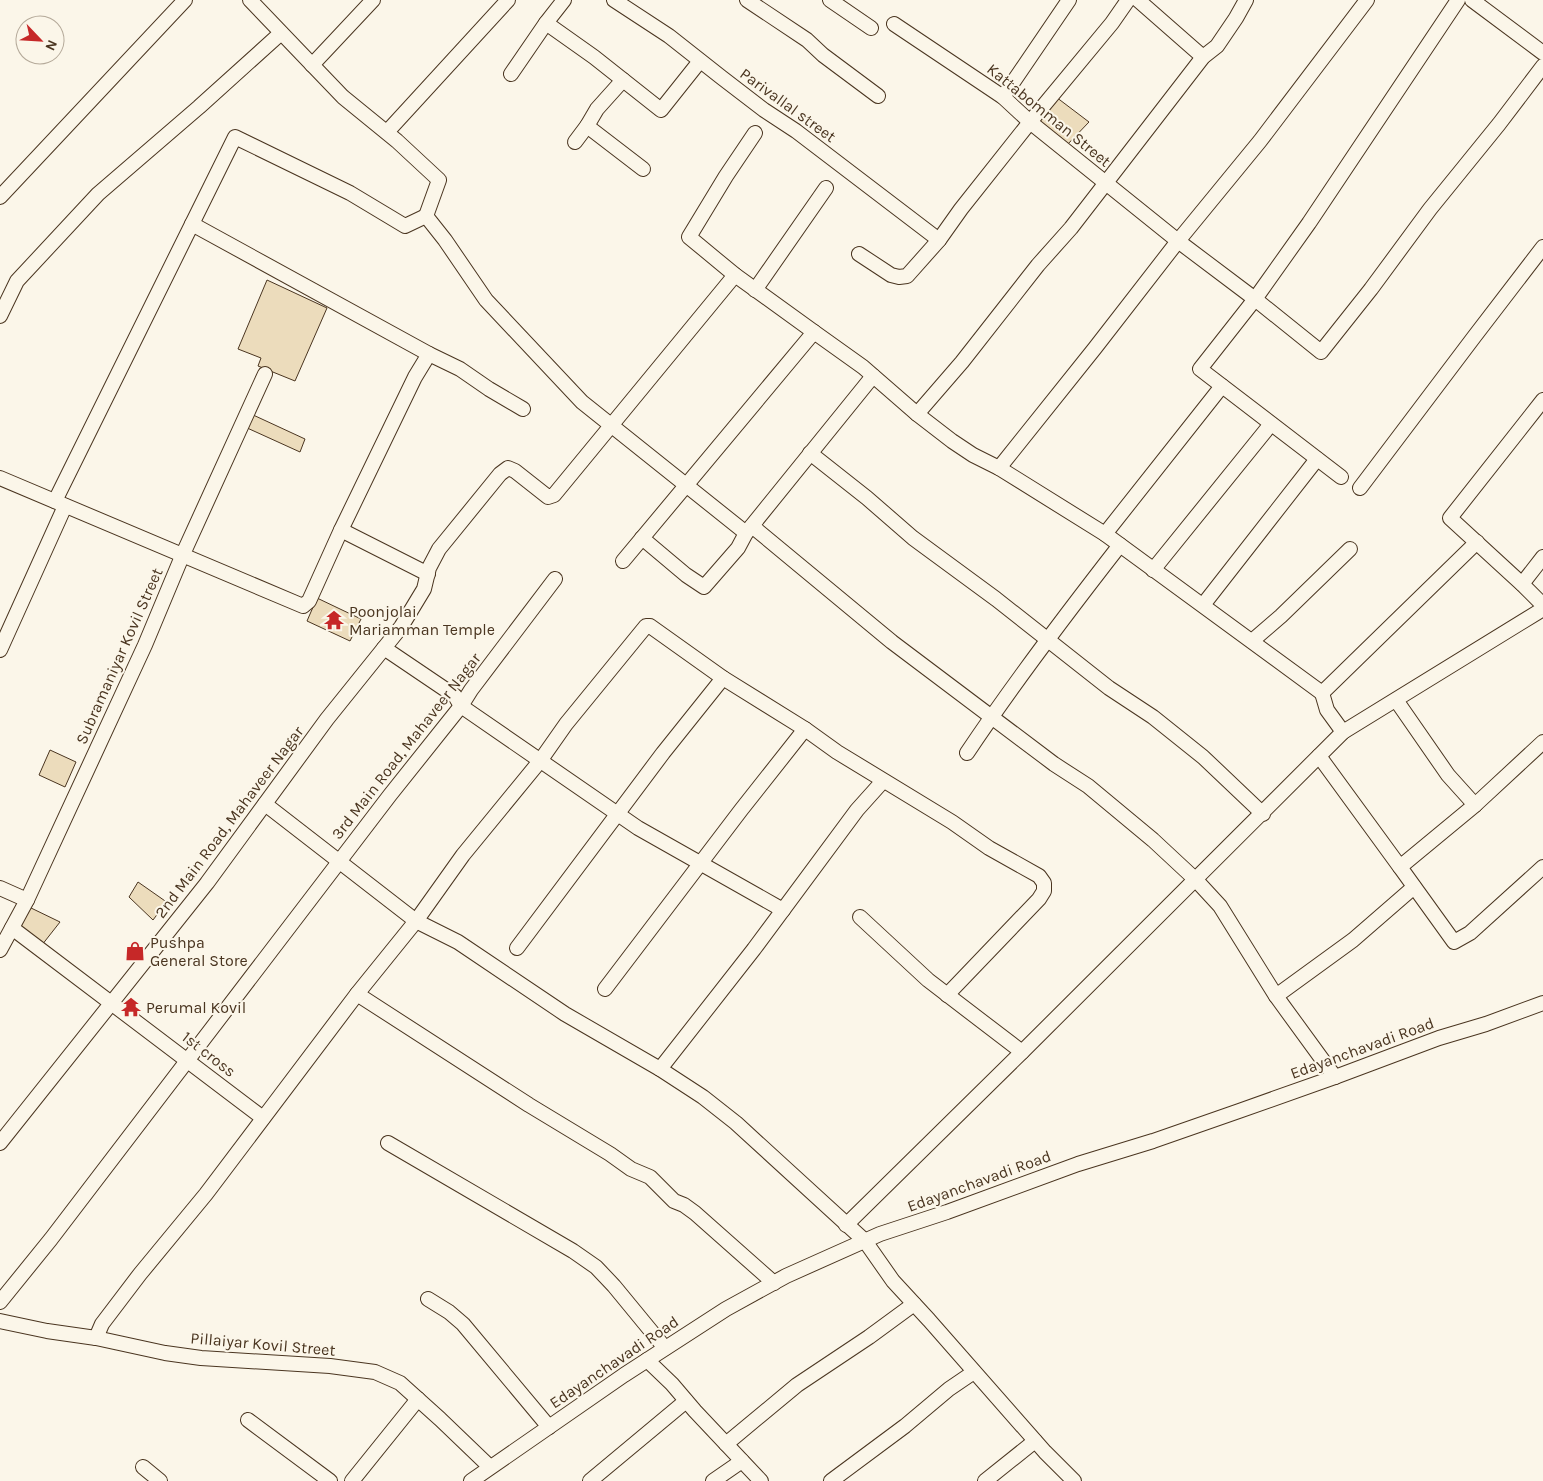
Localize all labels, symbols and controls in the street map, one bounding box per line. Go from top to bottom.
north arrow [15,15,65,65]
text: N [42,37,61,53]
street label: Kattabomman Street [983,59,1115,171]
street label: Parivallal street [736,64,840,146]
street label: Subramaniyar Kovil Street [71,565,167,747]
place label: Poonjolai Mariamman Temple [349,602,495,639]
temple icon: Poonjolai Mariamman Temple [323,609,345,631]
street label: 3rd Main Road, Mahaveer Nagar [327,649,485,843]
street label: 2nd Main Road, Mahaveer Nagar [151,722,307,922]
place label: Pushpa General Store [150,933,248,970]
shop icon: Pushpa General Store [124,940,146,962]
temple icon: Perumal Kovil [120,996,142,1018]
place label: Perumal Kovil [146,998,246,1017]
street label: Edayanchavadi Road [1288,1013,1436,1083]
street label: 1st cross [178,1027,240,1081]
street label: Edayanchavadi Road [905,1146,1053,1216]
street label: Edayanchavadi Road [546,1312,682,1412]
street label: Pillaiyar Kovil Street [190,1328,336,1360]

